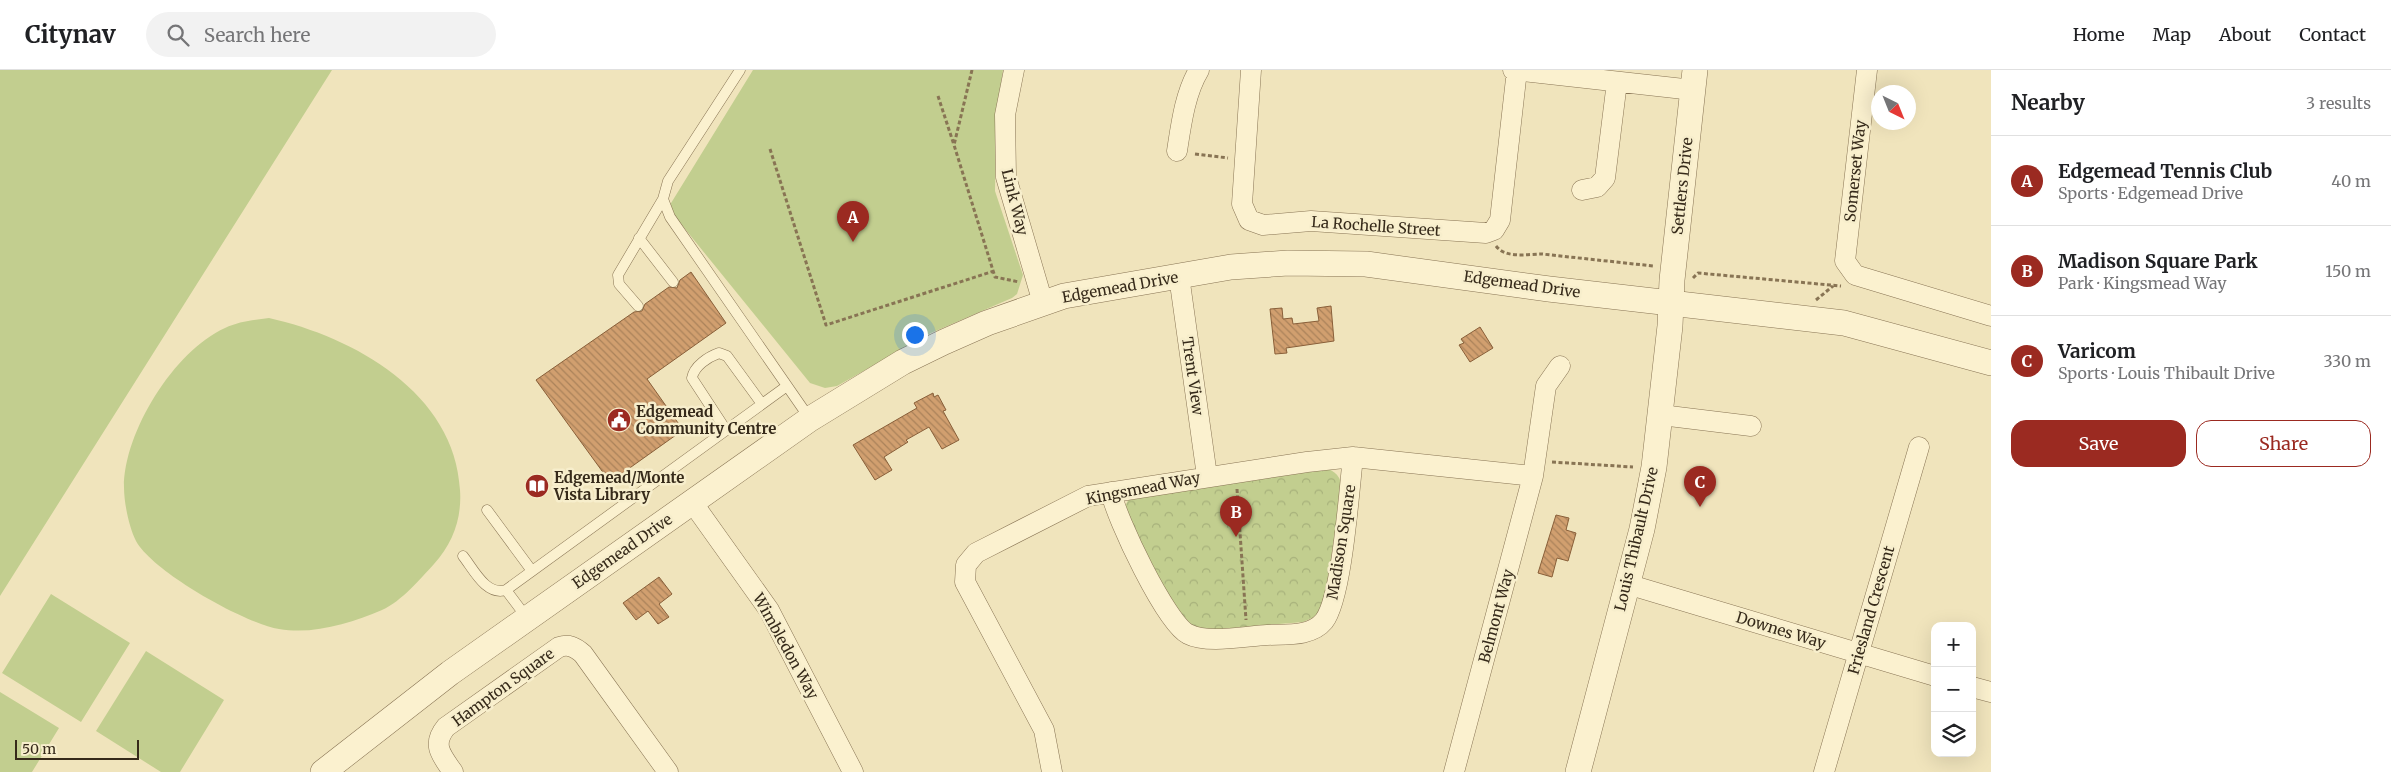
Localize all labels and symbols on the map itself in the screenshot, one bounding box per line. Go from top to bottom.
north arrow [1871,85,1916,130]
street label: Somerset Way [1840,119,1870,223]
street label: Settlers Drive [1667,136,1697,236]
street label: Link Way [998,167,1032,237]
pin: A [837,201,869,242]
street label: La Rochelle Street [1311,212,1441,240]
street label: Edgemead Drive [1462,266,1582,302]
street label: Edgemead Drive [1060,267,1180,307]
your location [902,322,928,348]
street label: Trent View [1178,336,1208,417]
place label: Edgemead Community Centre [636,402,776,438]
public building icon: Edgemead Community Centre [606,407,632,433]
street label: Louis Thibault Drive [1610,465,1662,613]
pin: C [1684,466,1716,507]
place label: Edgemead/Monte Vista Library [553,468,684,504]
street label: Kingsmead Way [1084,468,1202,508]
library icon: Edgemead/Monte Vista Library [524,473,550,499]
street label: Madison Square [1323,483,1359,601]
pin: B [1220,496,1252,537]
street label: Edgemead Drive [568,509,676,593]
street label: Friesland Crescent [1844,543,1898,676]
street label: Belmont Way [1474,567,1518,665]
street label: Wimbledon Way [749,589,823,703]
street label: Downes Way [1734,607,1828,653]
street label: Hampton Square [448,644,558,730]
scale bar [15,737,139,760]

